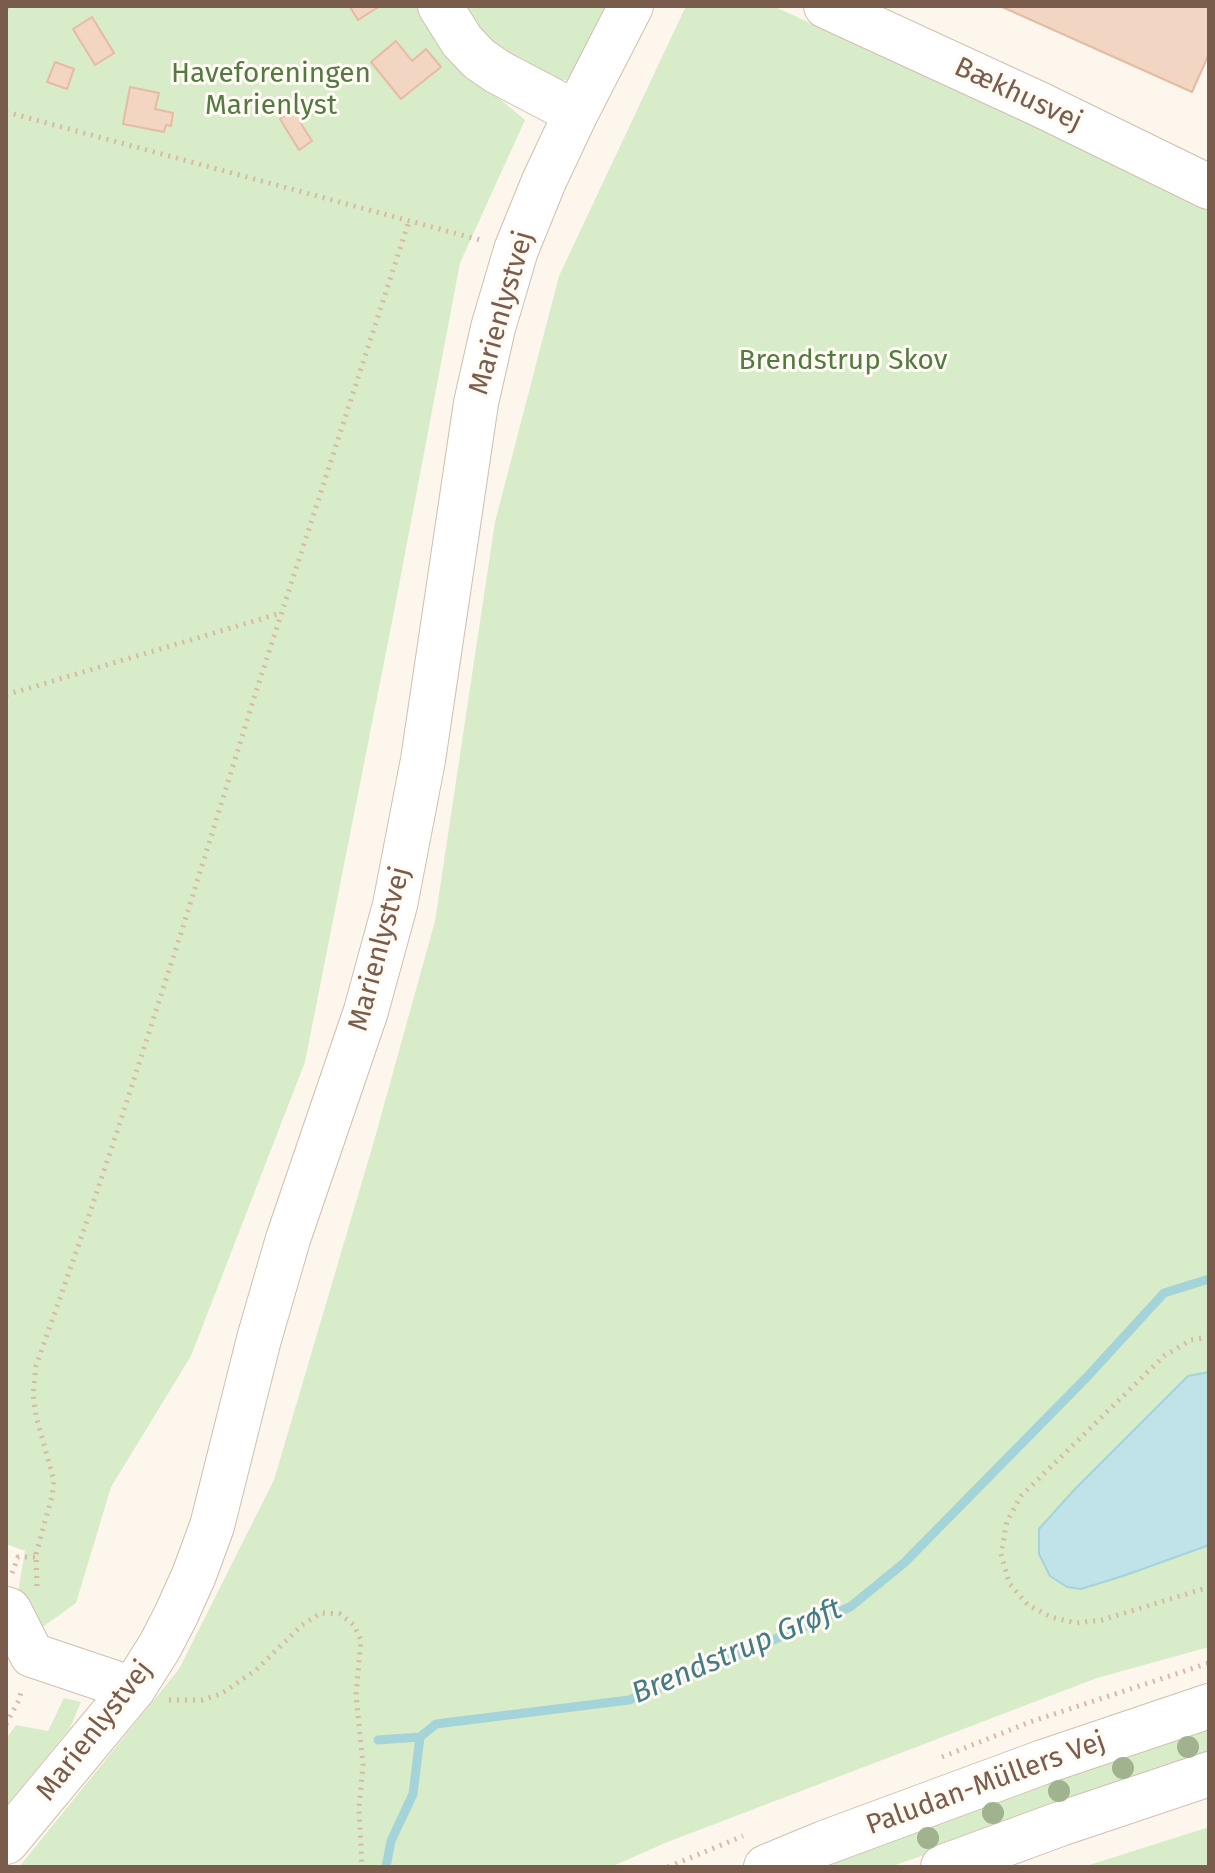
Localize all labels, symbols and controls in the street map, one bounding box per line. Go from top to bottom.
street label: Bækhusvej [949,51,1087,139]
park label: Haveforeningen Marienlyst [171,57,371,123]
street label: Marienlystvej [463,227,541,399]
park label: Brendstrup Skov [738,344,948,378]
street label: Marienlystvej [342,863,418,1035]
water label: Brendstrup Grøft [627,1592,847,1712]
street label: Marienlystvej [30,1654,160,1808]
street label: Paludan-Müllers Vej [862,1725,1110,1843]

